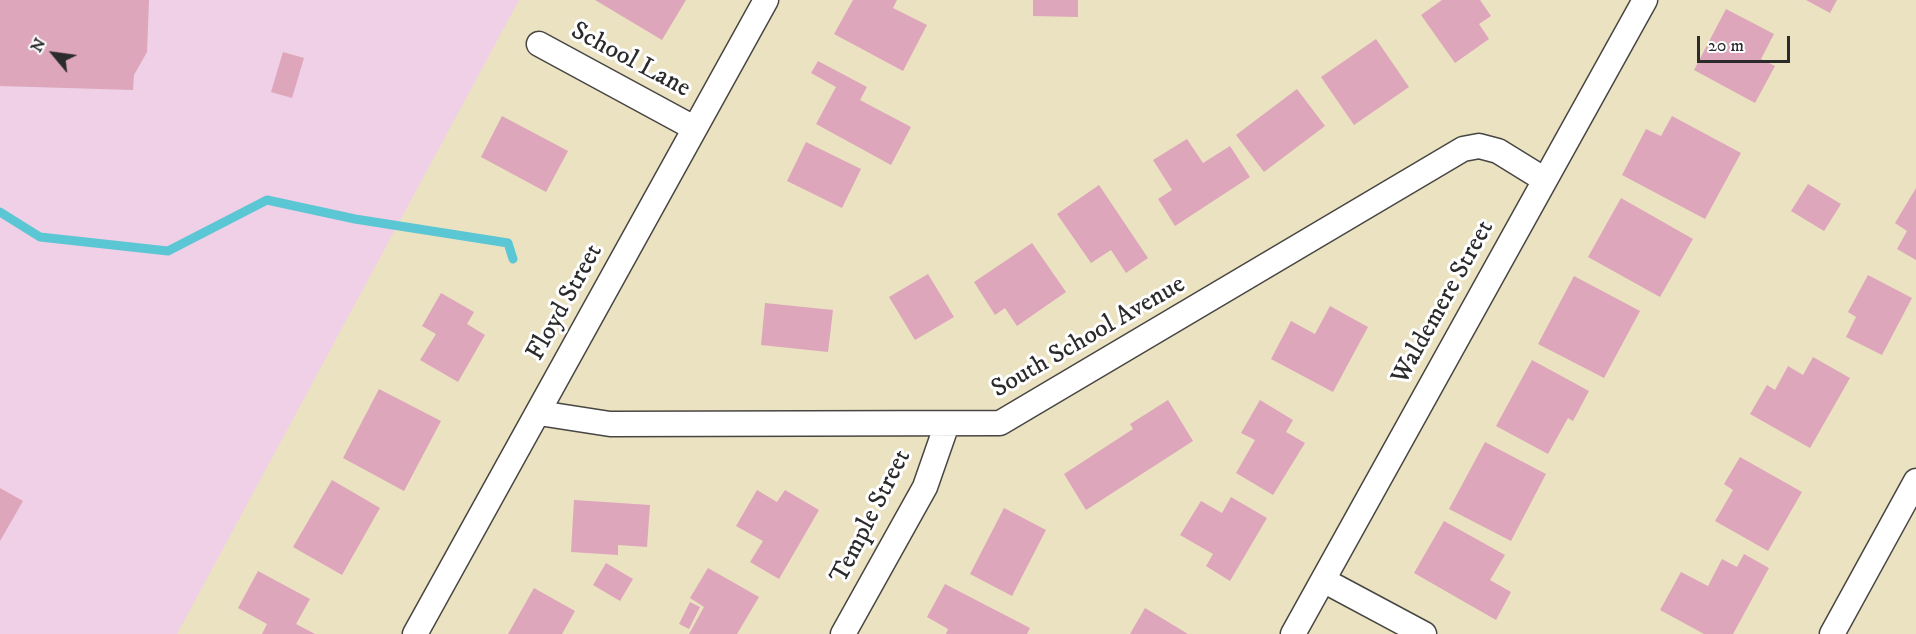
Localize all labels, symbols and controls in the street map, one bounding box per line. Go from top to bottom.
street label: School Lane [565,16,695,106]
north arrow [24,24,84,84]
scale bar [1700,24,1793,62]
text: N [26,35,50,56]
text: 20 m [1708,35,1744,57]
street label: Waldemere Street [1386,216,1502,390]
street label: Floyd Street [521,239,611,367]
street label: South School Avenue [987,270,1191,406]
street label: Temple Street [825,445,919,589]

